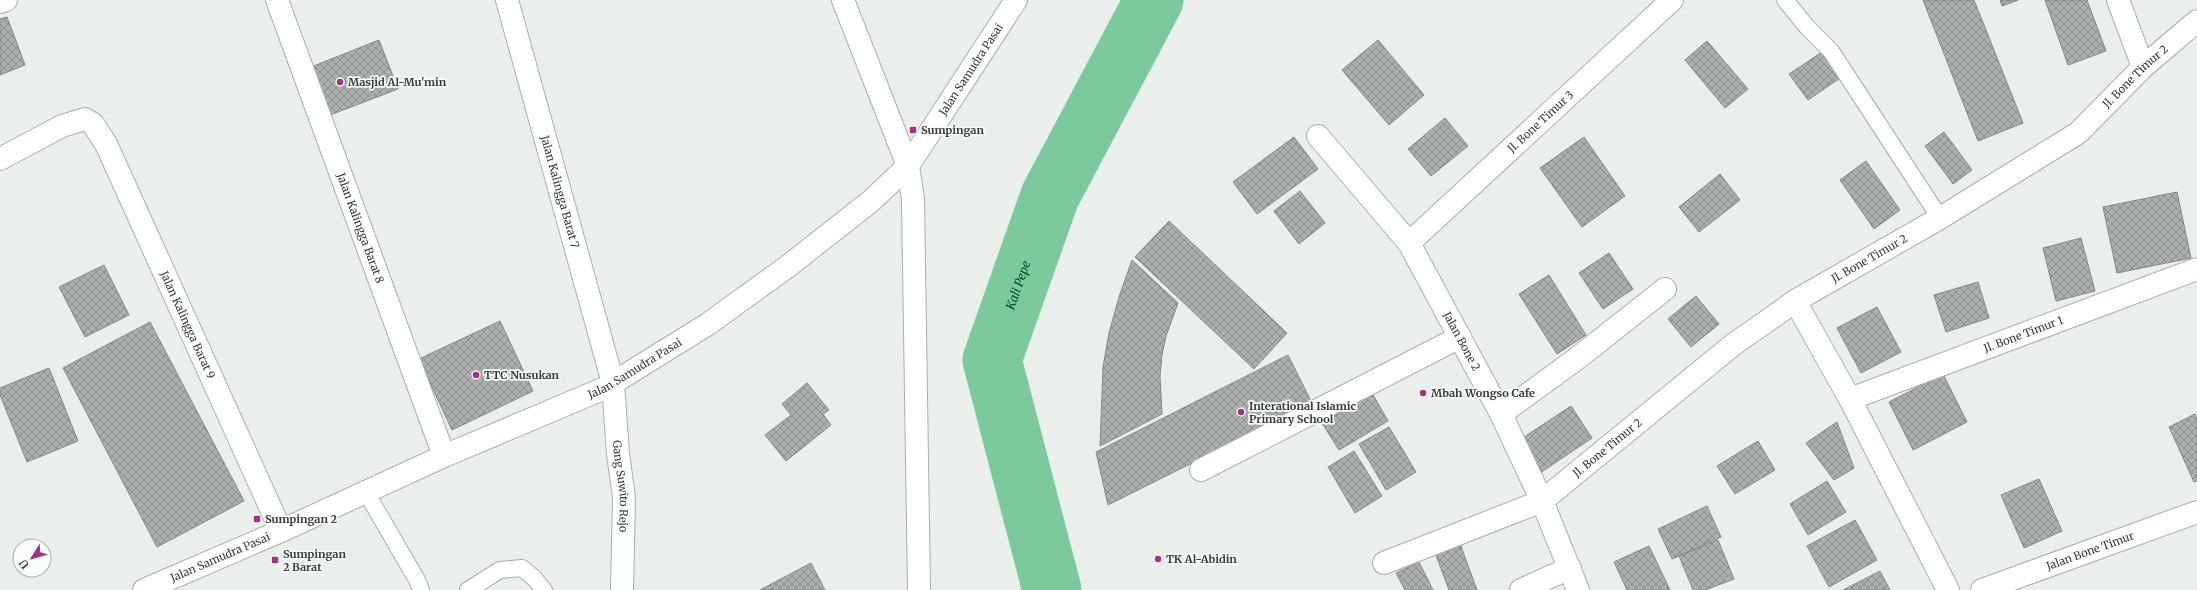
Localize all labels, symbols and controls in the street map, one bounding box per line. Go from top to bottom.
street label: Jalan Samudra Pasai [935,20,1006,119]
street label: Jl. Bone Timur 2 [2099,42,2171,112]
place label: Masjid Al-Mu'min [348,75,447,89]
marker: Masjid Al-Mu'min [335,77,345,87]
street label: Jl. Bone Timur 3 [1504,88,1576,156]
place label: Sumpingan [921,123,984,137]
marker: Sumpingan [908,125,918,135]
street label: Jalan Kalingga Barat 7 [538,133,582,250]
street label: Jalan Kalingga Barat 8 [334,170,387,286]
street label: Jl. Bone Timur 2 [1828,231,1910,286]
water label: Kali Pepe [1002,259,1033,312]
street label: Jalan Kalingga Barat 9 [157,268,218,381]
street label: Jalan Bone 2 [1440,308,1483,373]
street label: Jl. Bone Timur 1 [1981,313,2065,356]
street label: Jalan Samudra Pasai [585,335,685,402]
place label: TTC Nusukan [484,368,560,382]
marker: TTC Nusukan [471,370,481,380]
place label: Mbah Wongso Cafe [1431,386,1535,400]
marker: Mbah Wongso Cafe [1418,388,1428,398]
place label: Interational Islamic Primary School [1249,399,1356,426]
marker: Interational Islamic Primary School [1236,407,1246,417]
street label: Jl. Bone Timur 2 [1569,415,1645,481]
street label: Gang Suwito Rejo [610,440,631,533]
place label: Sumpingan 2 [265,512,337,526]
marker: Sumpingan 2 [252,514,262,524]
street label: Jalan Bone Timur [2043,528,2136,573]
street label: Jalan Samudra Pasai [167,529,273,585]
north arrow [12,538,52,578]
place label: Sumpingan 2 Barat [283,547,346,574]
place label: TK Al-Abidin [1166,552,1237,566]
marker: TK Al-Abidin [1153,554,1163,564]
marker: Sumpingan 2 Barat [270,555,280,565]
text: U [15,556,32,572]

